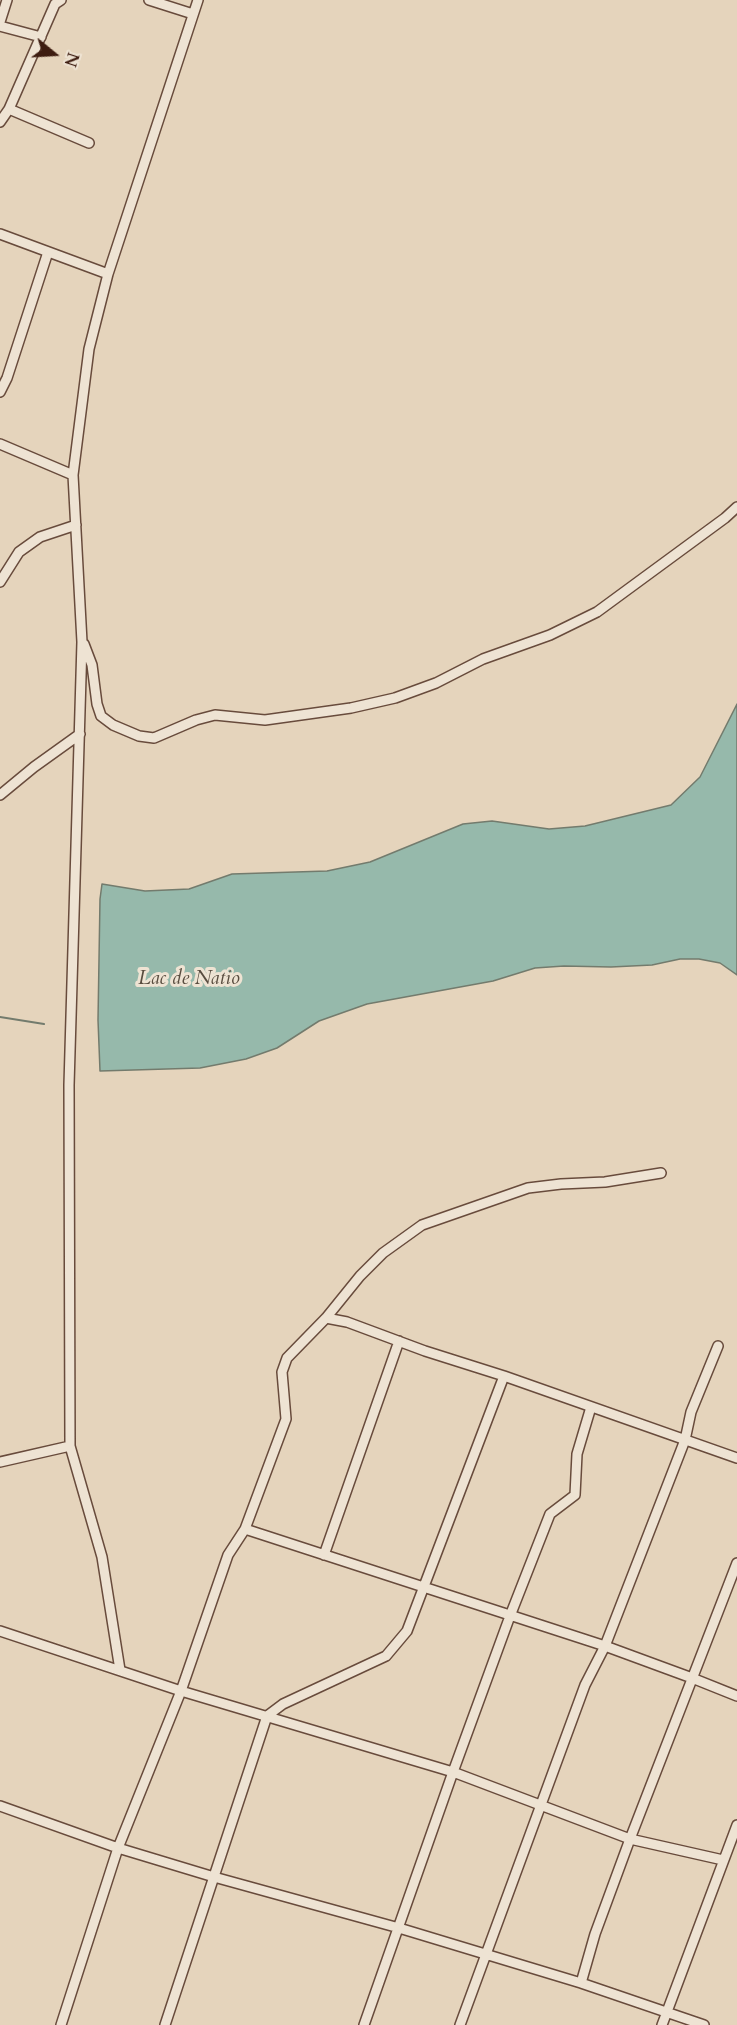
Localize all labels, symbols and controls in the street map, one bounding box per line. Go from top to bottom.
north arrow [24,24,84,84]
text: N [59,50,84,70]
water label: Lac de Natio [138,967,240,991]

